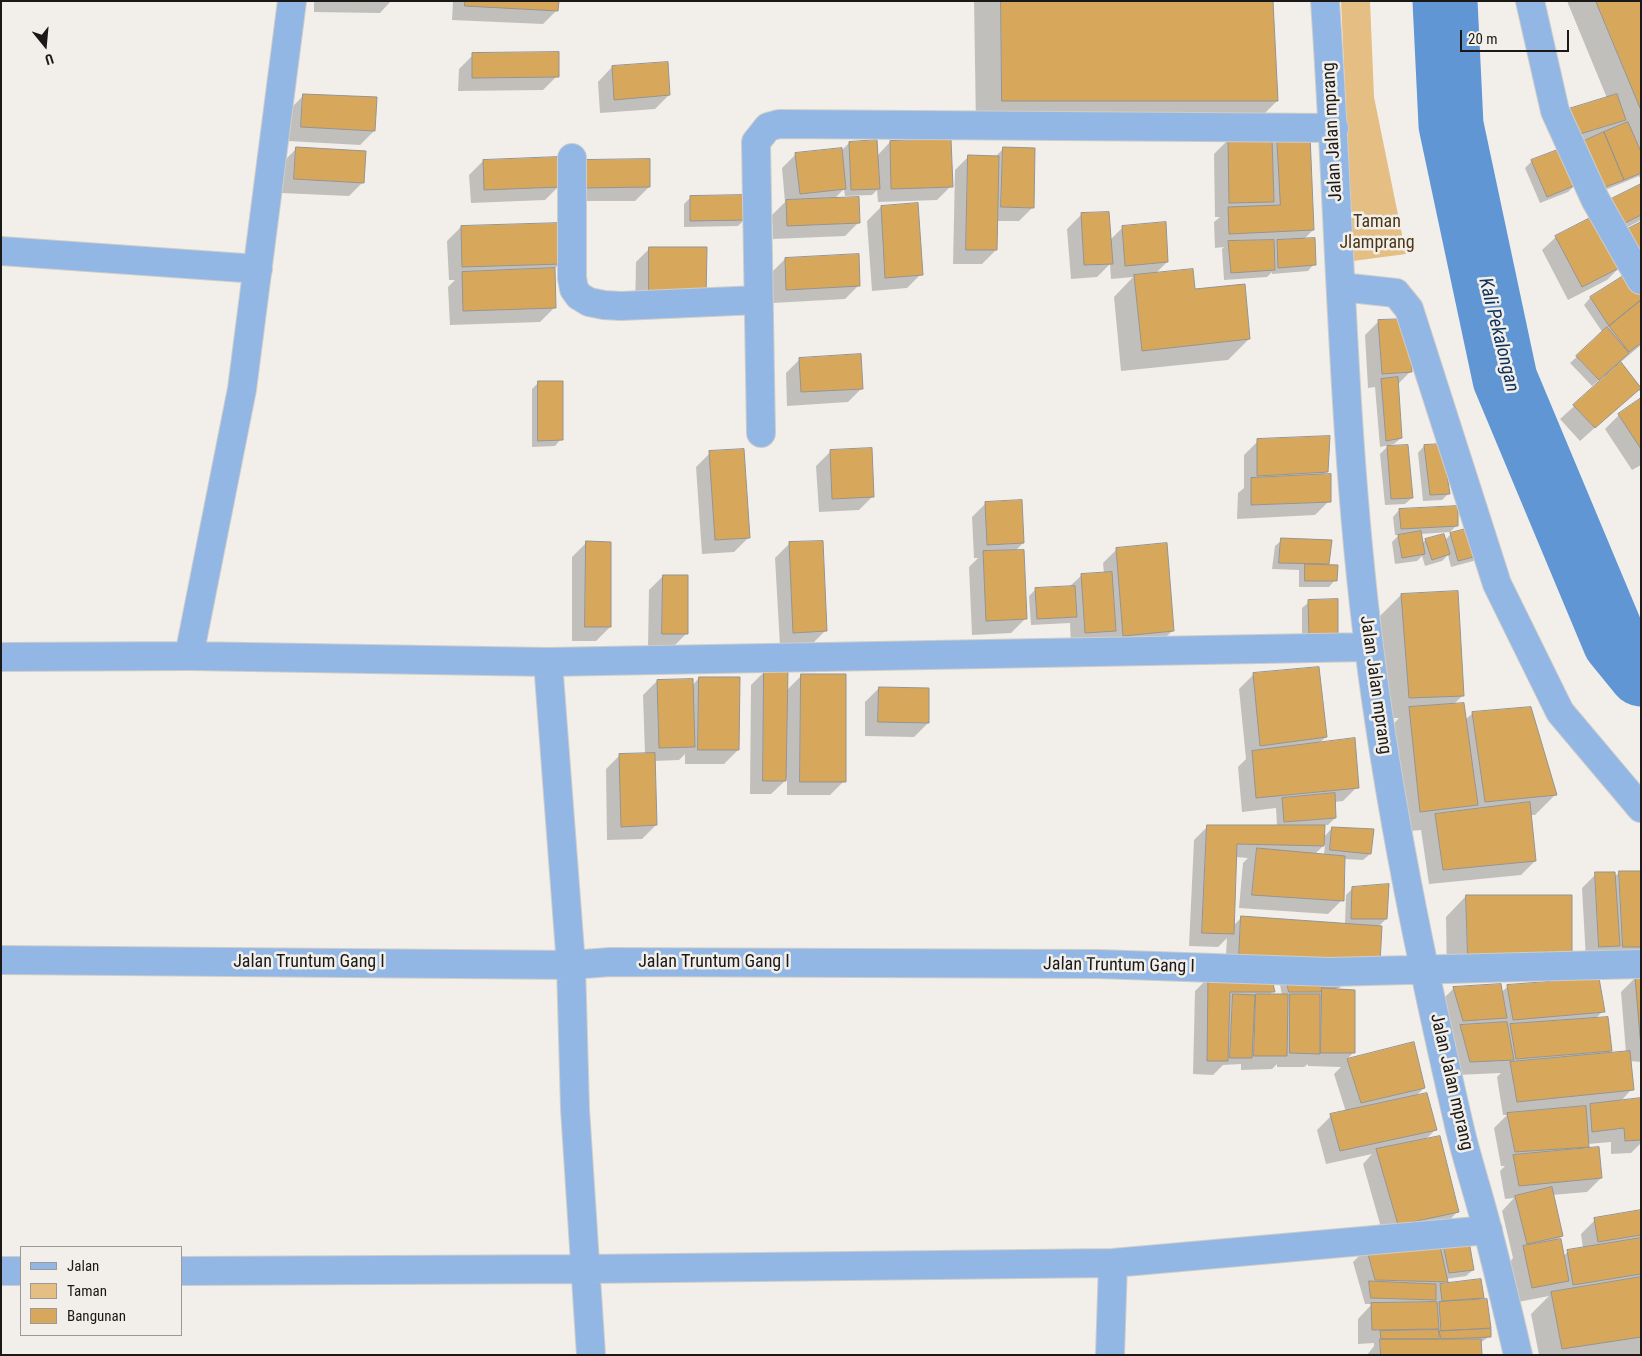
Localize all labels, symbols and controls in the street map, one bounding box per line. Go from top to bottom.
north arrow [20,20,70,70]
scale bar [1462,20,1571,52]
text: 20 m [1468,30,1498,48]
text: U [43,51,56,68]
street label: Jalan Jalan mprang [1319,62,1347,202]
park label: Taman Jlamprang [1339,211,1415,253]
water label: Kali Pekalongan [1473,276,1523,394]
street label: Jalan Jalan mprang [1355,614,1395,756]
street label: Jalan Truntum Gang I [233,951,385,973]
street label: Jalan Truntum Gang I [638,951,790,973]
street label: Jalan Truntum Gang I [1043,954,1195,978]
street label: Jalan Jalan mprang [1425,1012,1477,1152]
legend [20,1246,182,1336]
text: Jalan [67,1257,99,1275]
text: Taman [67,1282,107,1300]
text: Bangunan [67,1307,126,1325]

